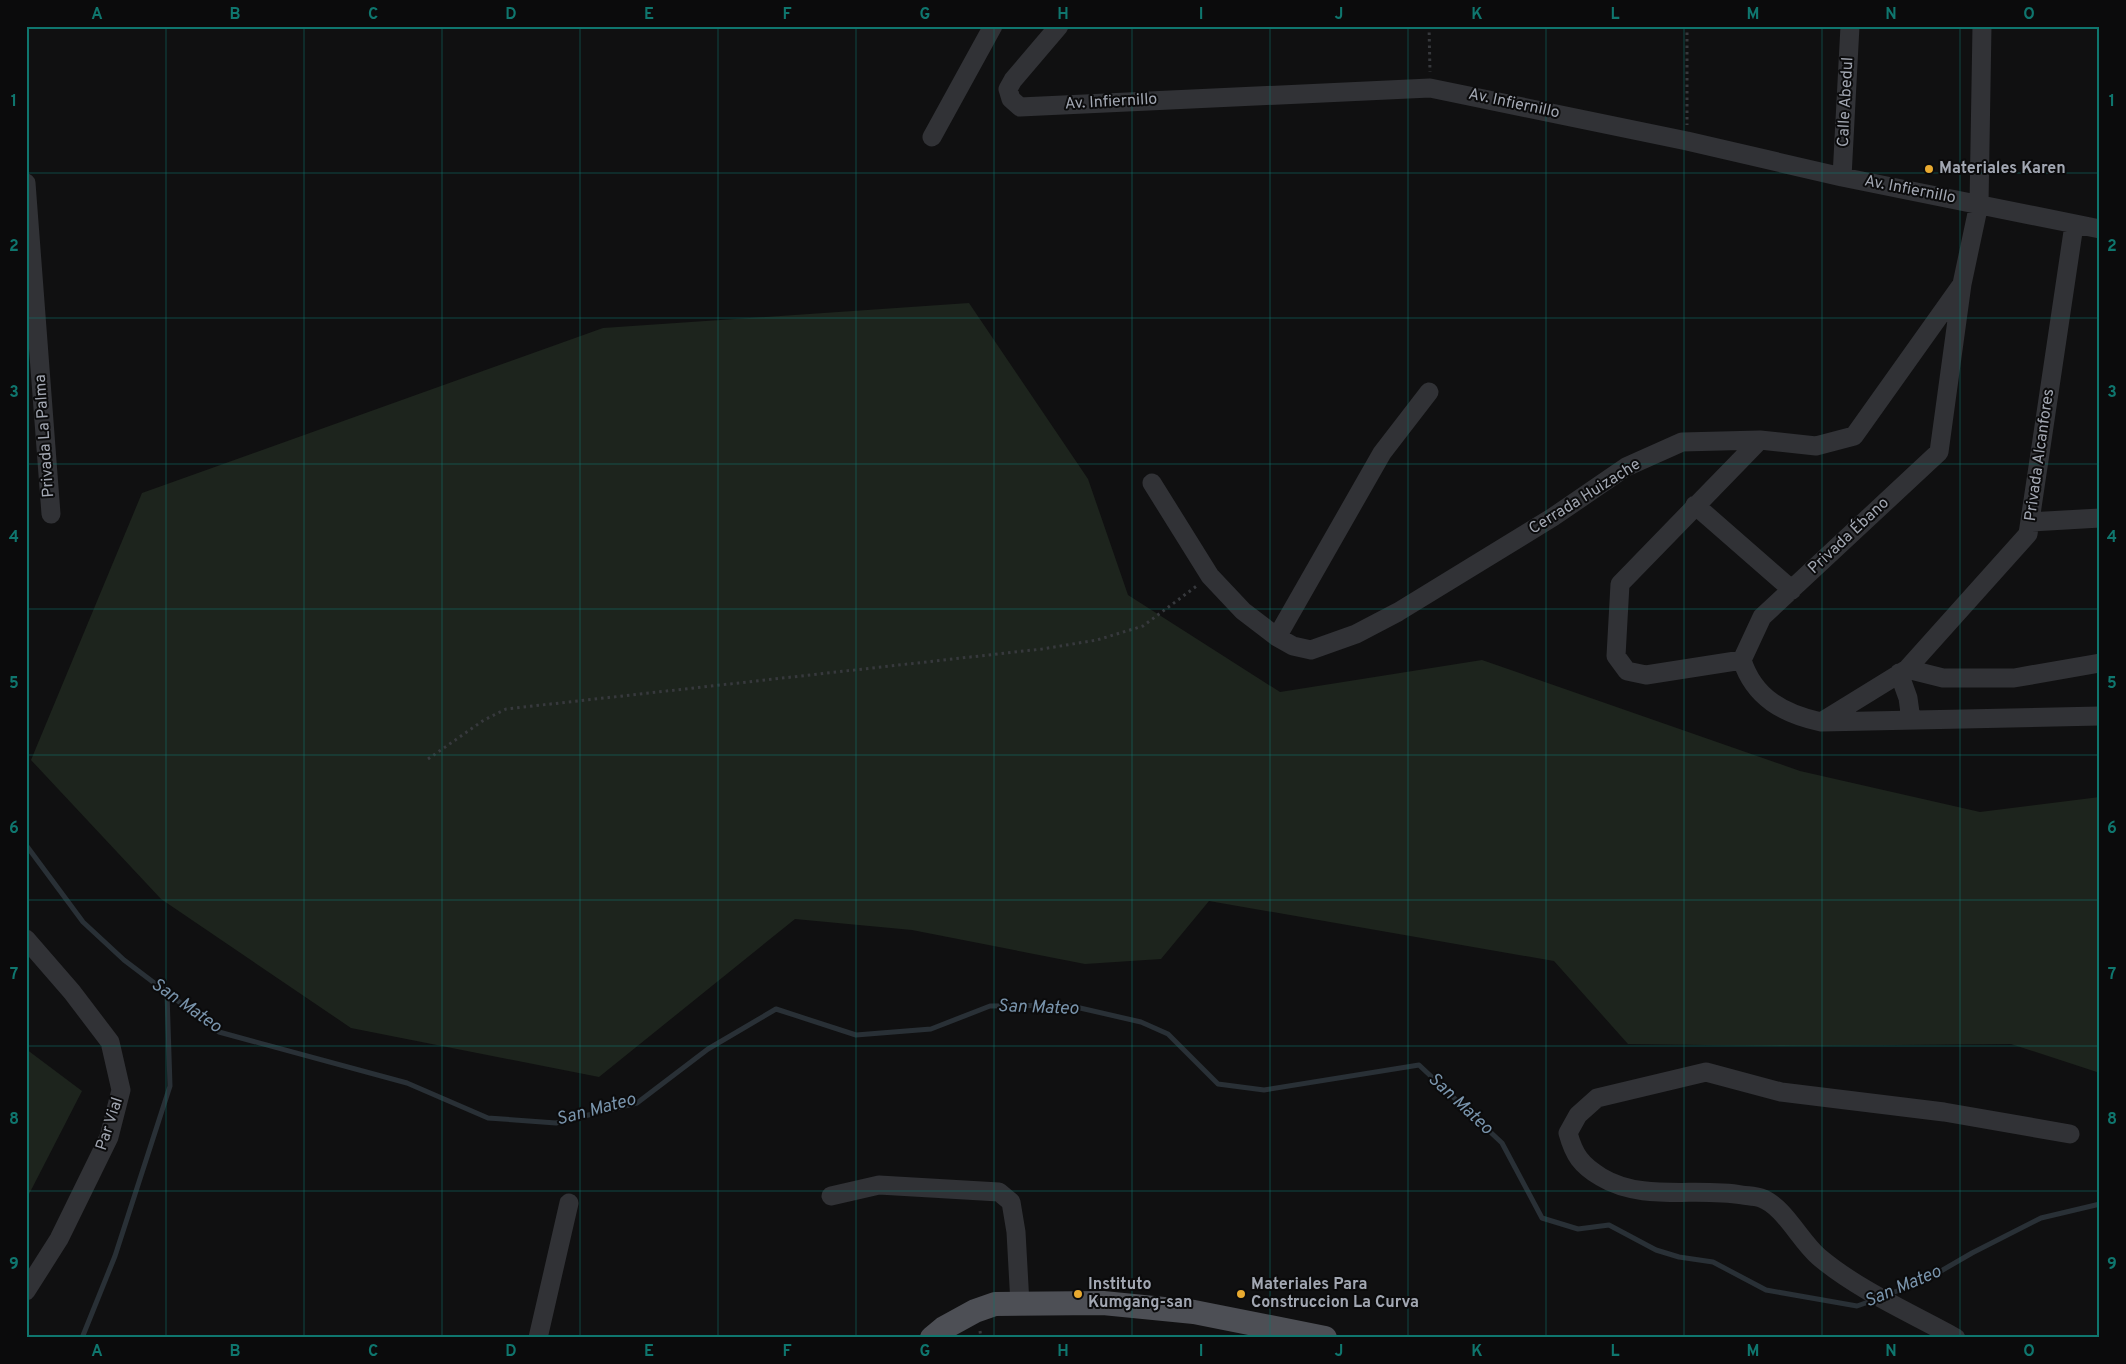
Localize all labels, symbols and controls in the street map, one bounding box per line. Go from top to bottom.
text: A [91,5,103,25]
text: B [229,5,241,25]
text: C [368,5,378,25]
text: D [505,5,517,25]
text: E [644,5,654,25]
text: F [782,5,792,25]
text: G [920,5,930,25]
text: H [1057,5,1069,25]
text: I [1199,5,1203,25]
text: J [1335,5,1343,25]
text: K [1471,5,1483,25]
text: L [1610,5,1620,25]
text: M [1747,5,1759,25]
text: N [1885,5,1897,25]
text: O [2023,5,2035,25]
street label: Calle Abedul [1834,56,1858,148]
street label: Av. Infiernillo [1467,85,1562,123]
street label: Av. Infiernillo [1064,90,1158,114]
text: 1 [11,92,17,112]
text: 1 [2109,92,2115,112]
place label: Materiales Karen [1939,159,2066,179]
marker: Materiales Karen [1923,163,1935,175]
street label: Av. Infiernillo [1863,171,1958,209]
text: 2 [9,237,19,257]
text: 2 [2107,237,2117,257]
street label: Privada La Palma [31,374,59,498]
text: 3 [9,383,19,403]
text: 3 [2107,383,2117,403]
street label: Privada Alcanfores [2021,388,2059,522]
street label: Cerrada Huizache [1525,455,1645,539]
street label: Privada Ébano [1803,492,1894,579]
text: 4 [9,528,19,548]
text: 4 [2107,528,2117,548]
text: 5 [9,674,19,694]
text: 5 [2107,674,2117,694]
text: 6 [9,819,19,839]
text: 6 [2107,819,2117,839]
text: 7 [10,965,18,985]
text: 7 [2108,965,2116,985]
water label: San Mateo [146,973,226,1039]
water label: San Mateo [997,995,1079,1021]
water label: San Mateo [1422,1068,1498,1140]
water label: San Mateo [554,1088,639,1132]
street label: Par Vial [92,1095,128,1153]
text: 8 [9,1110,19,1130]
text: 8 [2107,1110,2117,1130]
text: 9 [9,1255,19,1275]
text: 9 [2107,1255,2117,1275]
water label: San Mateo [1861,1260,1945,1313]
place label: Instituto Kumgang-san [1088,1275,1192,1313]
place label: Materiales Para Construccion La Curva [1251,1275,1419,1313]
marker: Instituto Kumgang-san [1072,1288,1084,1300]
marker: Materiales Para Construccion La Curva [1235,1288,1247,1300]
text: A [91,1342,103,1362]
text: B [229,1342,241,1362]
text: C [368,1342,378,1362]
text: D [505,1342,517,1362]
text: E [644,1342,654,1362]
text: F [782,1342,792,1362]
text: G [920,1342,930,1362]
text: H [1057,1342,1069,1362]
text: I [1199,1342,1203,1362]
text: J [1335,1342,1343,1362]
text: K [1471,1342,1483,1362]
text: L [1610,1342,1620,1362]
text: M [1747,1342,1759,1362]
text: N [1885,1342,1897,1362]
text: O [2023,1342,2035,1362]

